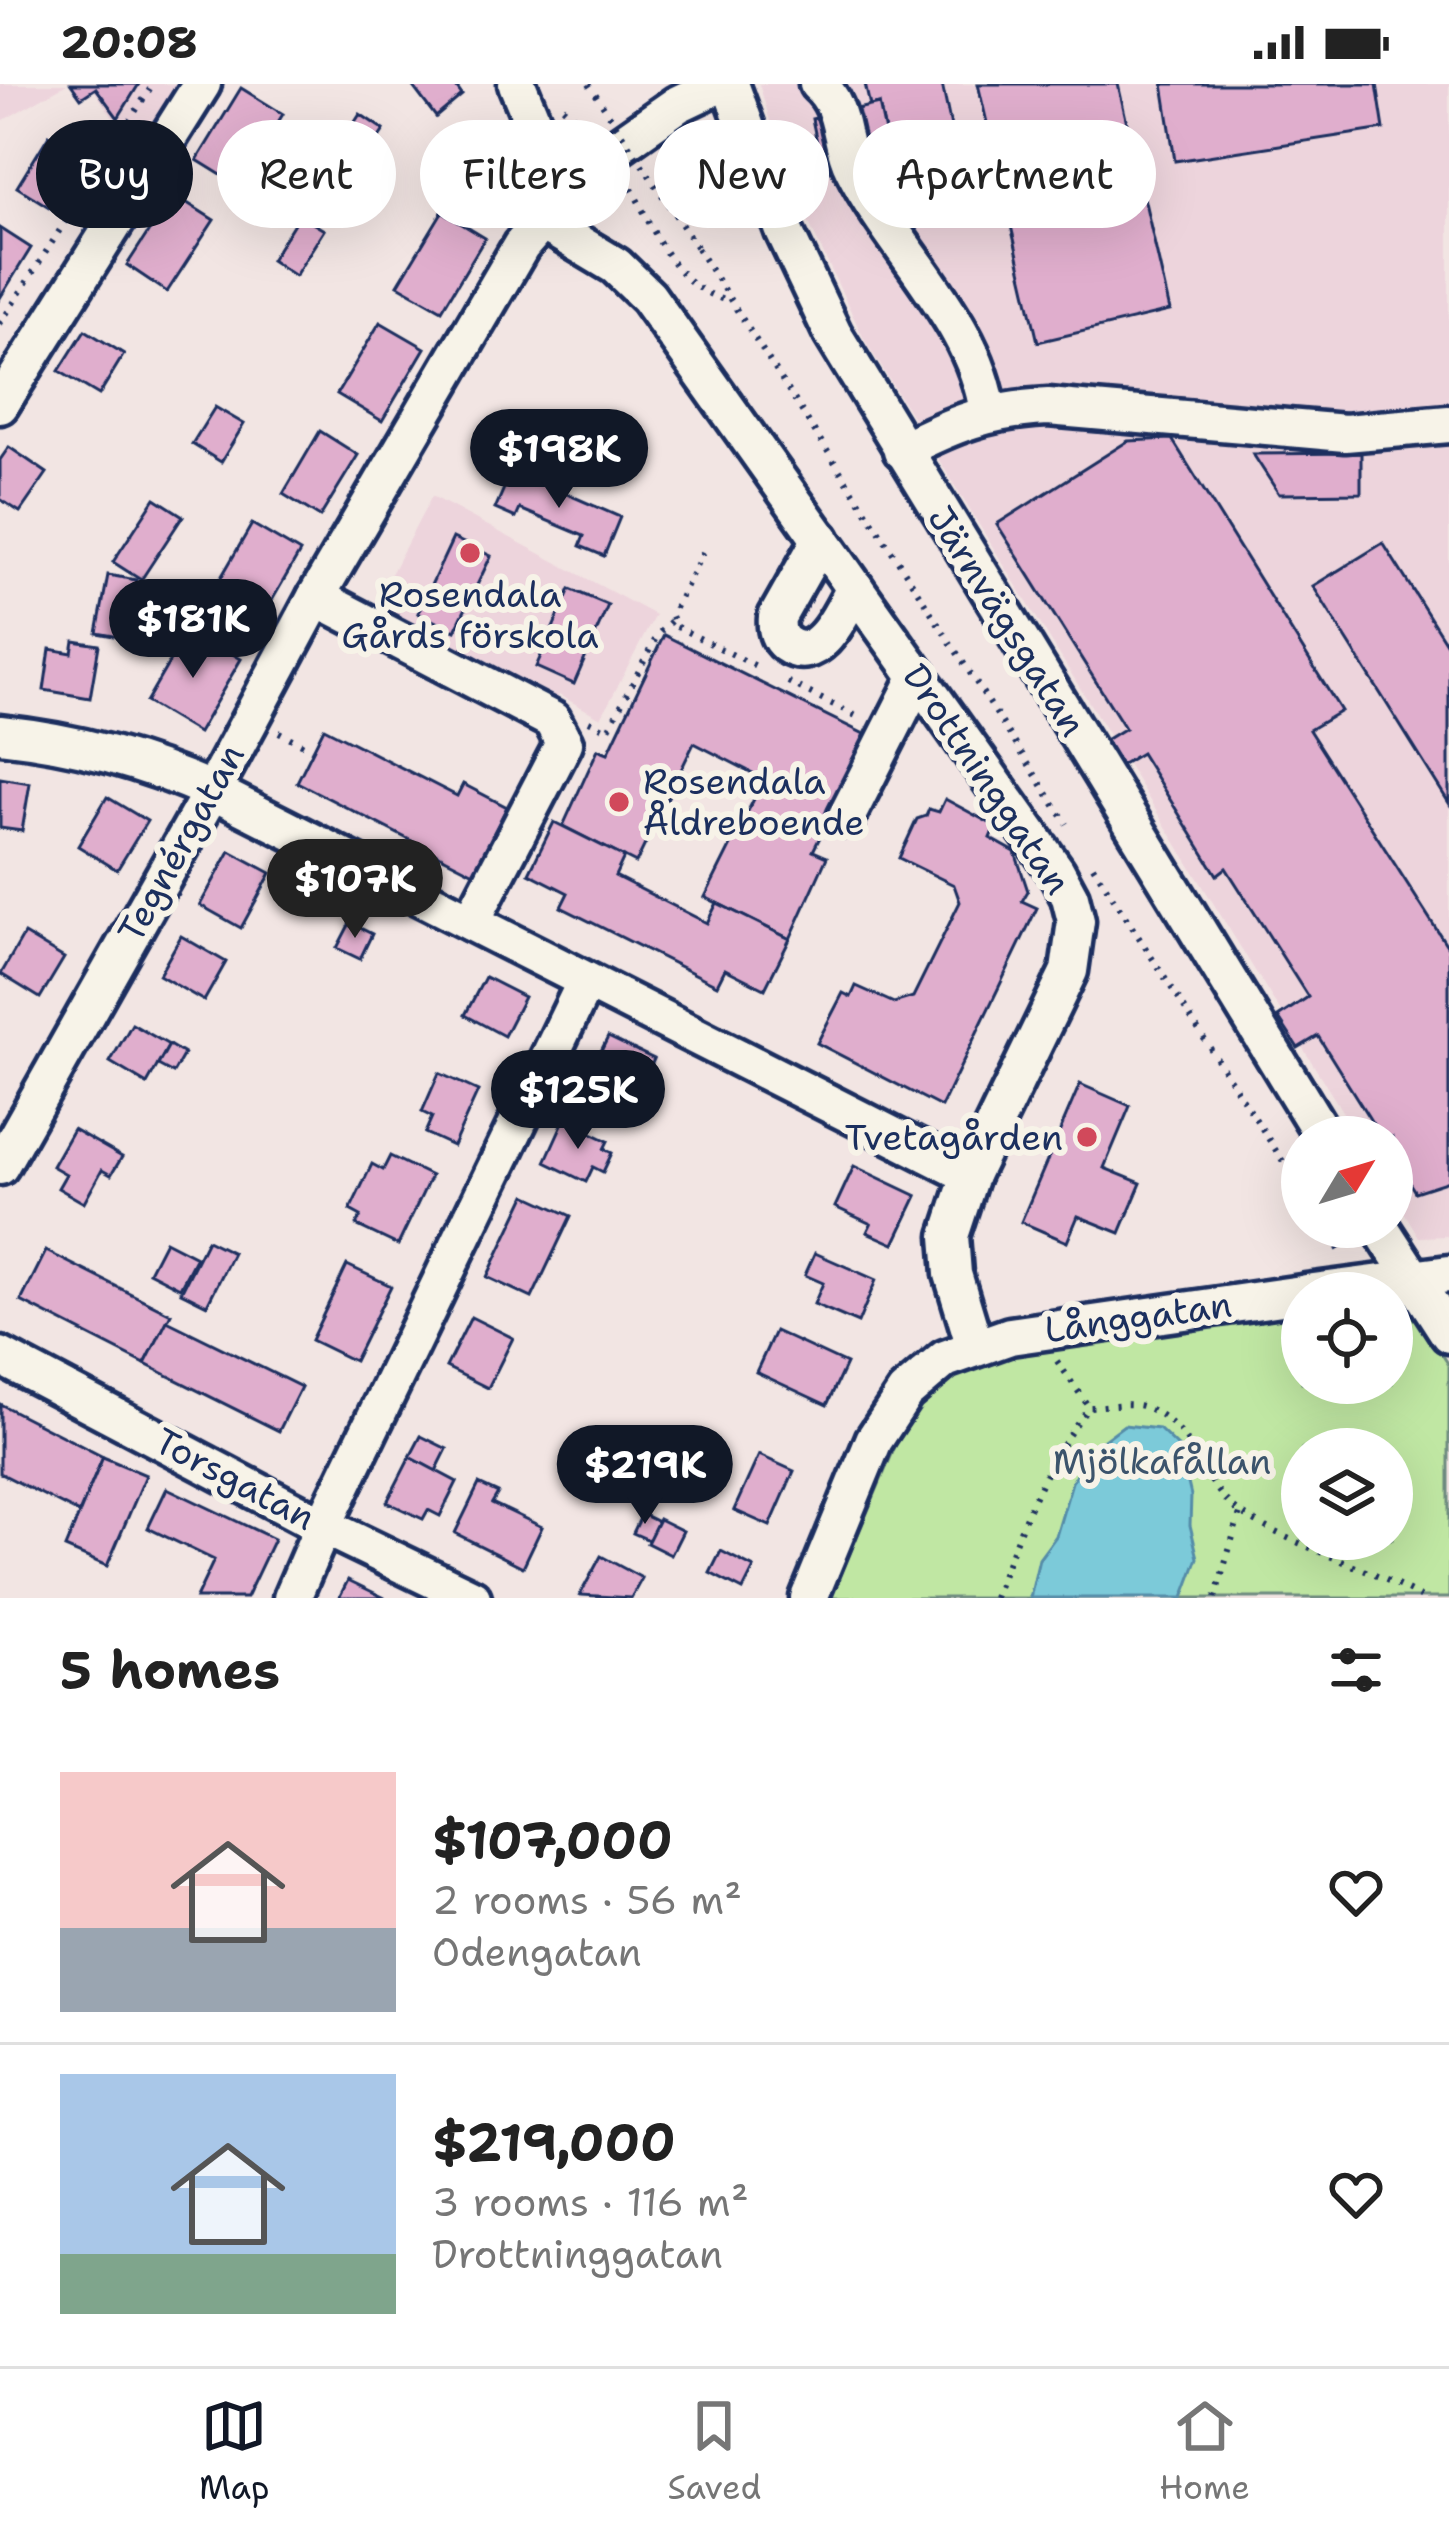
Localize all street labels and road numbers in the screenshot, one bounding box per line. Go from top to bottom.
street label: Järnvägsgatan [916,496,1098,746]
street label: Drottninggatan [892,654,1082,904]
street label: Tegnérgatan [106,735,256,951]
street label: Långgatan [1041,1280,1235,1354]
street label: Torsgatan [146,1416,324,1542]

